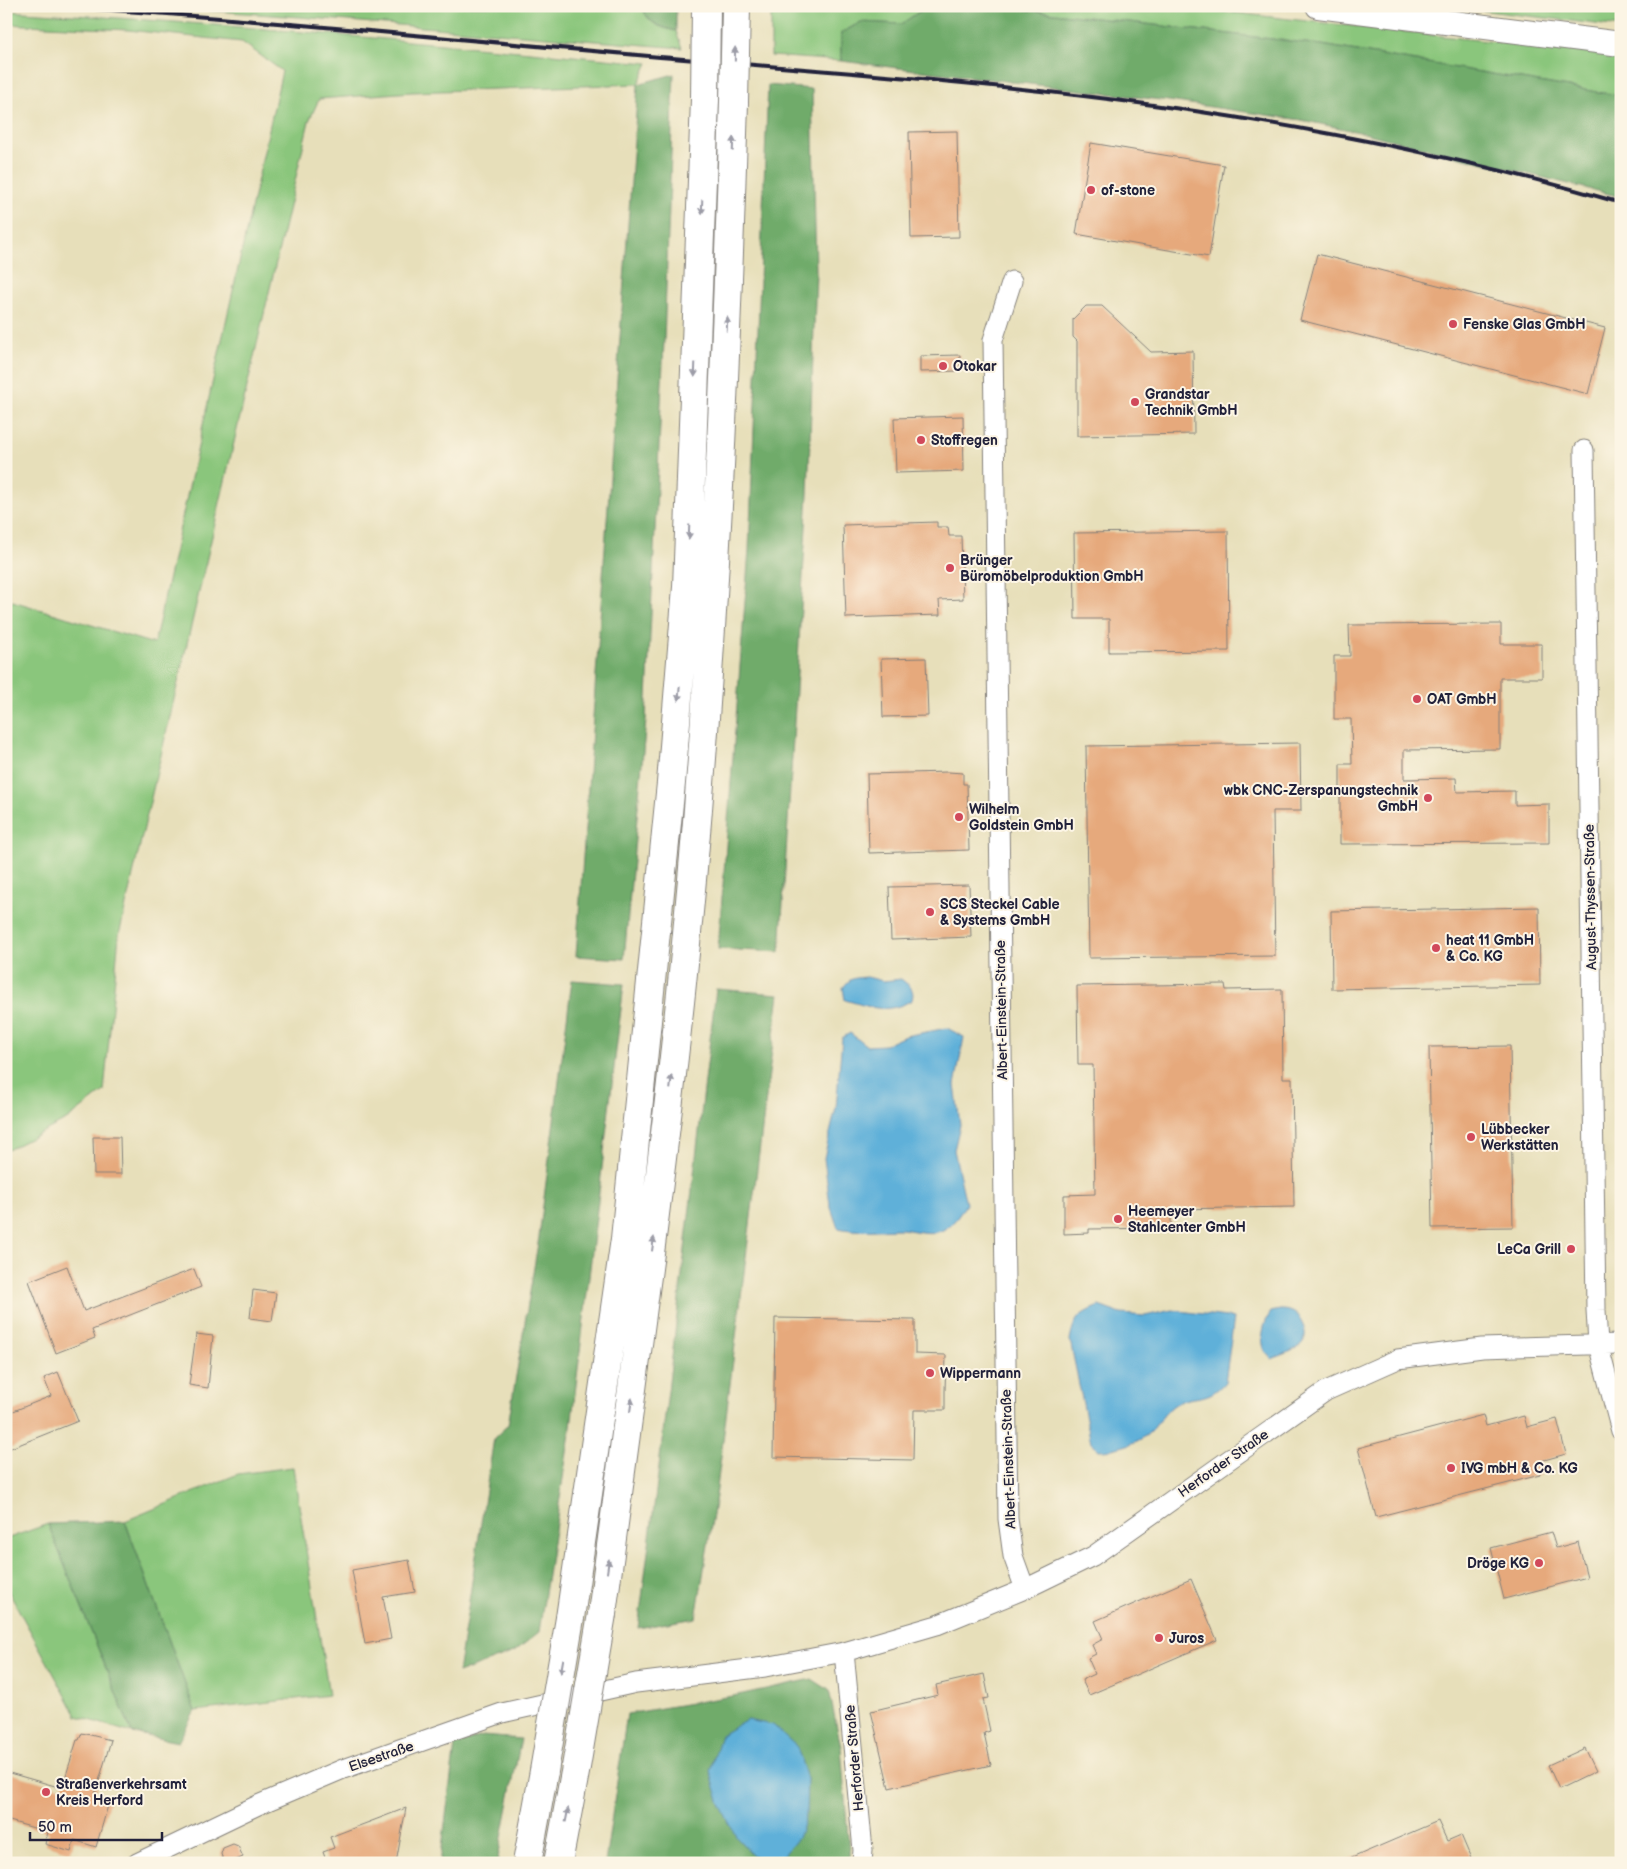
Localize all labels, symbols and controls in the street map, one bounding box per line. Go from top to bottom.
one-way arrow [731,46,739,62]
one-way arrow [729,135,737,151]
place label: of-stone [1101,182,1155,199]
marker: of-stone [1085,184,1097,196]
one-way arrow [697,199,705,215]
one-way arrow [723,315,731,331]
place label: Fenske Glas GmbH [1463,316,1586,333]
marker: Fenske Glas GmbH [1447,318,1459,330]
place label: Otokar [953,358,997,375]
marker: Otokar [937,360,949,372]
one-way arrow [691,362,699,378]
place label: Grandstar Technik GmbH [1145,386,1238,419]
marker: Grandstar Technik GmbH [1129,396,1141,408]
place label: Stoffregen [931,432,998,449]
marker: Stoffregen [915,434,927,446]
one-way arrow [685,524,693,540]
place label: Brünger Büromöbelproduktion GmbH [960,552,1144,585]
marker: Brünger Büromöbelproduktion GmbH [944,562,956,574]
one-way arrow [674,686,682,702]
place label: OAT GmbH [1427,691,1497,708]
marker: OAT GmbH [1411,693,1423,705]
place label: wbk CNC-Zerspanungstechnik GmbH [1224,782,1419,815]
marker: wbk CNC-Zerspanungstechnik GmbH [1422,792,1434,804]
place label: Wilhelm Goldstein GmbH [969,801,1074,834]
marker: Wilhelm Goldstein GmbH [953,811,965,823]
street label: August-Thyssen-Straße [1581,824,1600,970]
place label: SCS Steckel Cable & Systems GmbH [940,896,1060,929]
marker: SCS Steckel Cable & Systems GmbH [924,906,936,918]
place label: heat 11 GmbH & Co. KG [1446,932,1534,965]
street label: Albert-Einstein-Straße [992,940,1011,1080]
marker: heat 11 GmbH & Co. KG [1430,942,1442,954]
one-way arrow [667,1074,675,1090]
place label: Lübbecker Werkstätten [1481,1121,1559,1154]
marker: Lübbecker Werkstätten [1465,1131,1477,1143]
place label: Heemeyer Stahlcenter GmbH [1128,1203,1246,1236]
marker: Heemeyer Stahlcenter GmbH [1112,1213,1124,1225]
one-way arrow [649,1235,657,1251]
place label: LeCa Grill [1497,1241,1561,1258]
marker: LeCa Grill [1565,1243,1577,1255]
place label: Wippermann [940,1365,1021,1382]
marker: Wippermann [924,1367,936,1379]
street label: Albert-Einstein-Straße [998,1389,1019,1529]
one-way arrow [627,1396,635,1412]
street label: Herforder Straße [1175,1426,1272,1501]
place label: IVG mbH & Co. KG [1461,1460,1578,1477]
marker: IVG mbH & Co. KG [1445,1462,1457,1474]
place label: Dröge KG [1467,1555,1529,1572]
one-way arrow [605,1557,613,1573]
marker: Dröge KG [1533,1557,1545,1569]
place label: Juros [1169,1630,1204,1647]
marker: Juros [1153,1632,1165,1644]
one-way arrow [558,1658,566,1674]
street label: Herforder Straße [841,1704,868,1812]
street label: Elsestraße [346,1737,416,1776]
place label: Straßenverkehrsamt Kreis Herford [56,1776,187,1809]
marker: Straßenverkehrsamt Kreis Herford [40,1786,52,1798]
one-way arrow [563,1807,571,1823]
scale bar [30,1809,162,1841]
text: 50 m [38,1818,72,1837]

